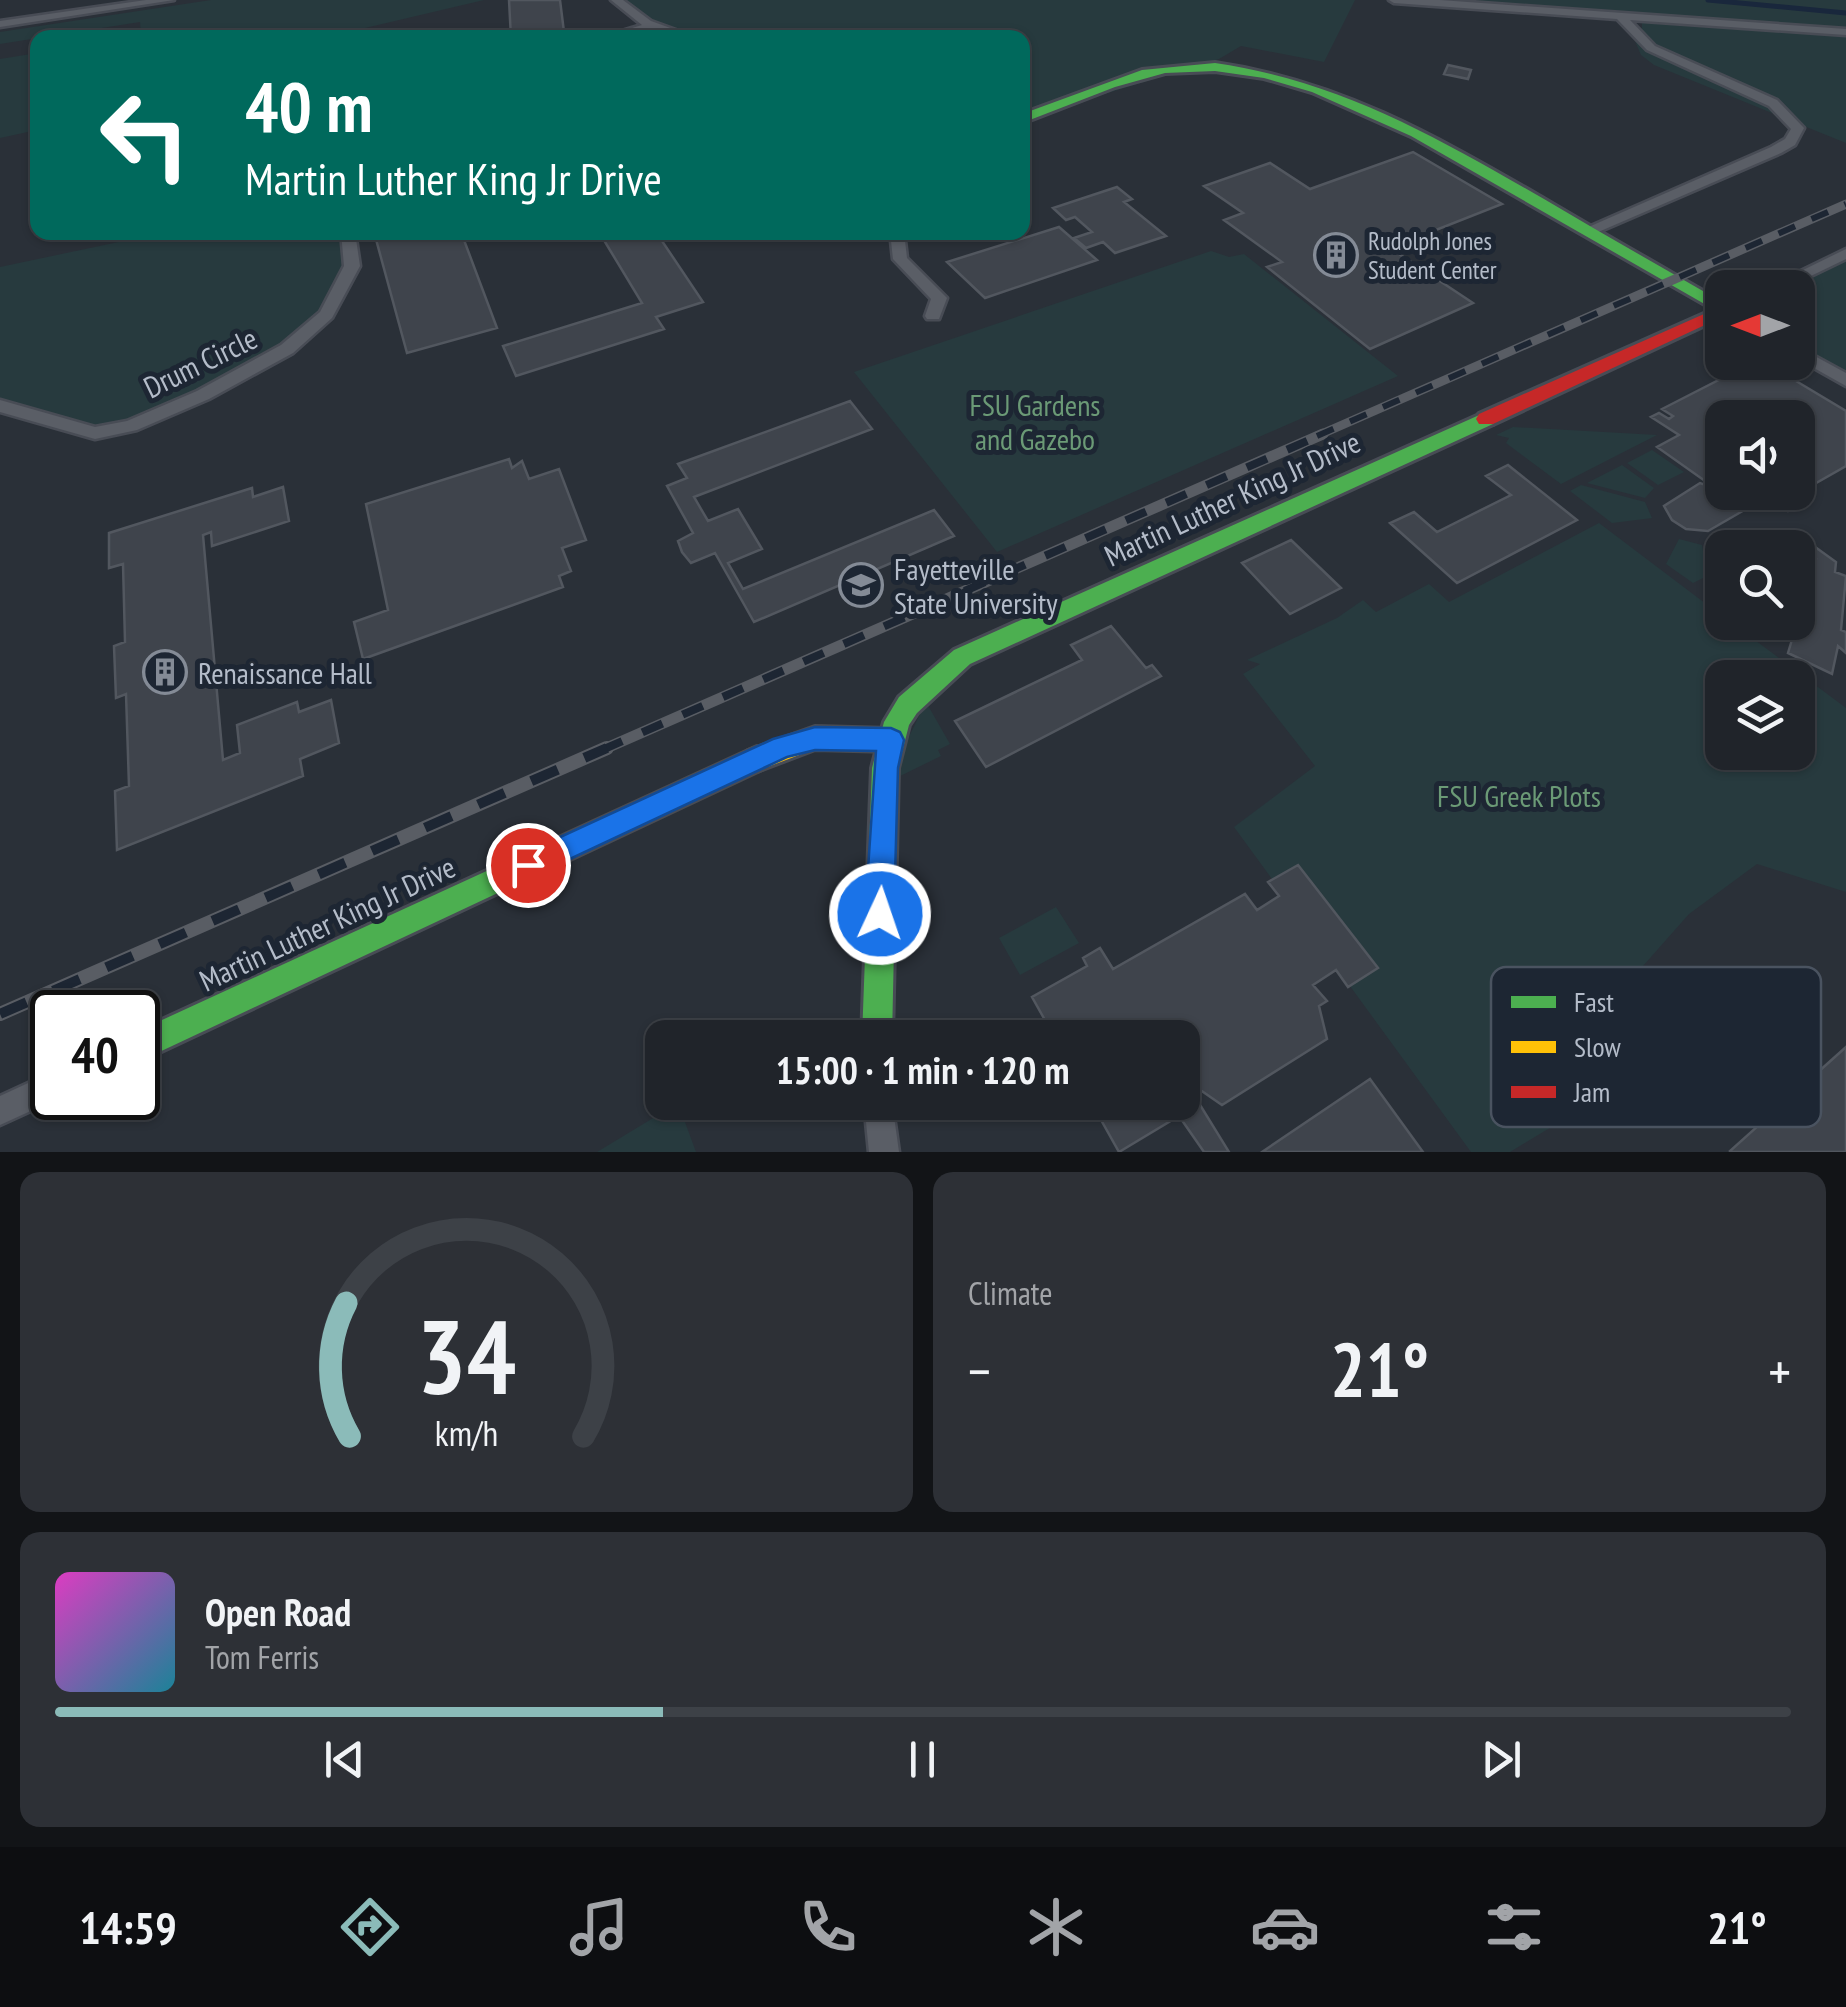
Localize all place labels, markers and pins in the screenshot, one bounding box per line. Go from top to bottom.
place label: Rudolph Jones Student Center [1368,225,1497,286]
building icon: Rudolph Jones Student Center [1313,232,1359,278]
place label: Fayetteville State University [894,549,1058,622]
school or university icon: Fayetteville State University [838,562,884,608]
building icon: Renaissance Hall [142,649,188,695]
place label: Renaissance Hall [198,653,372,692]
pin [486,823,571,908]

